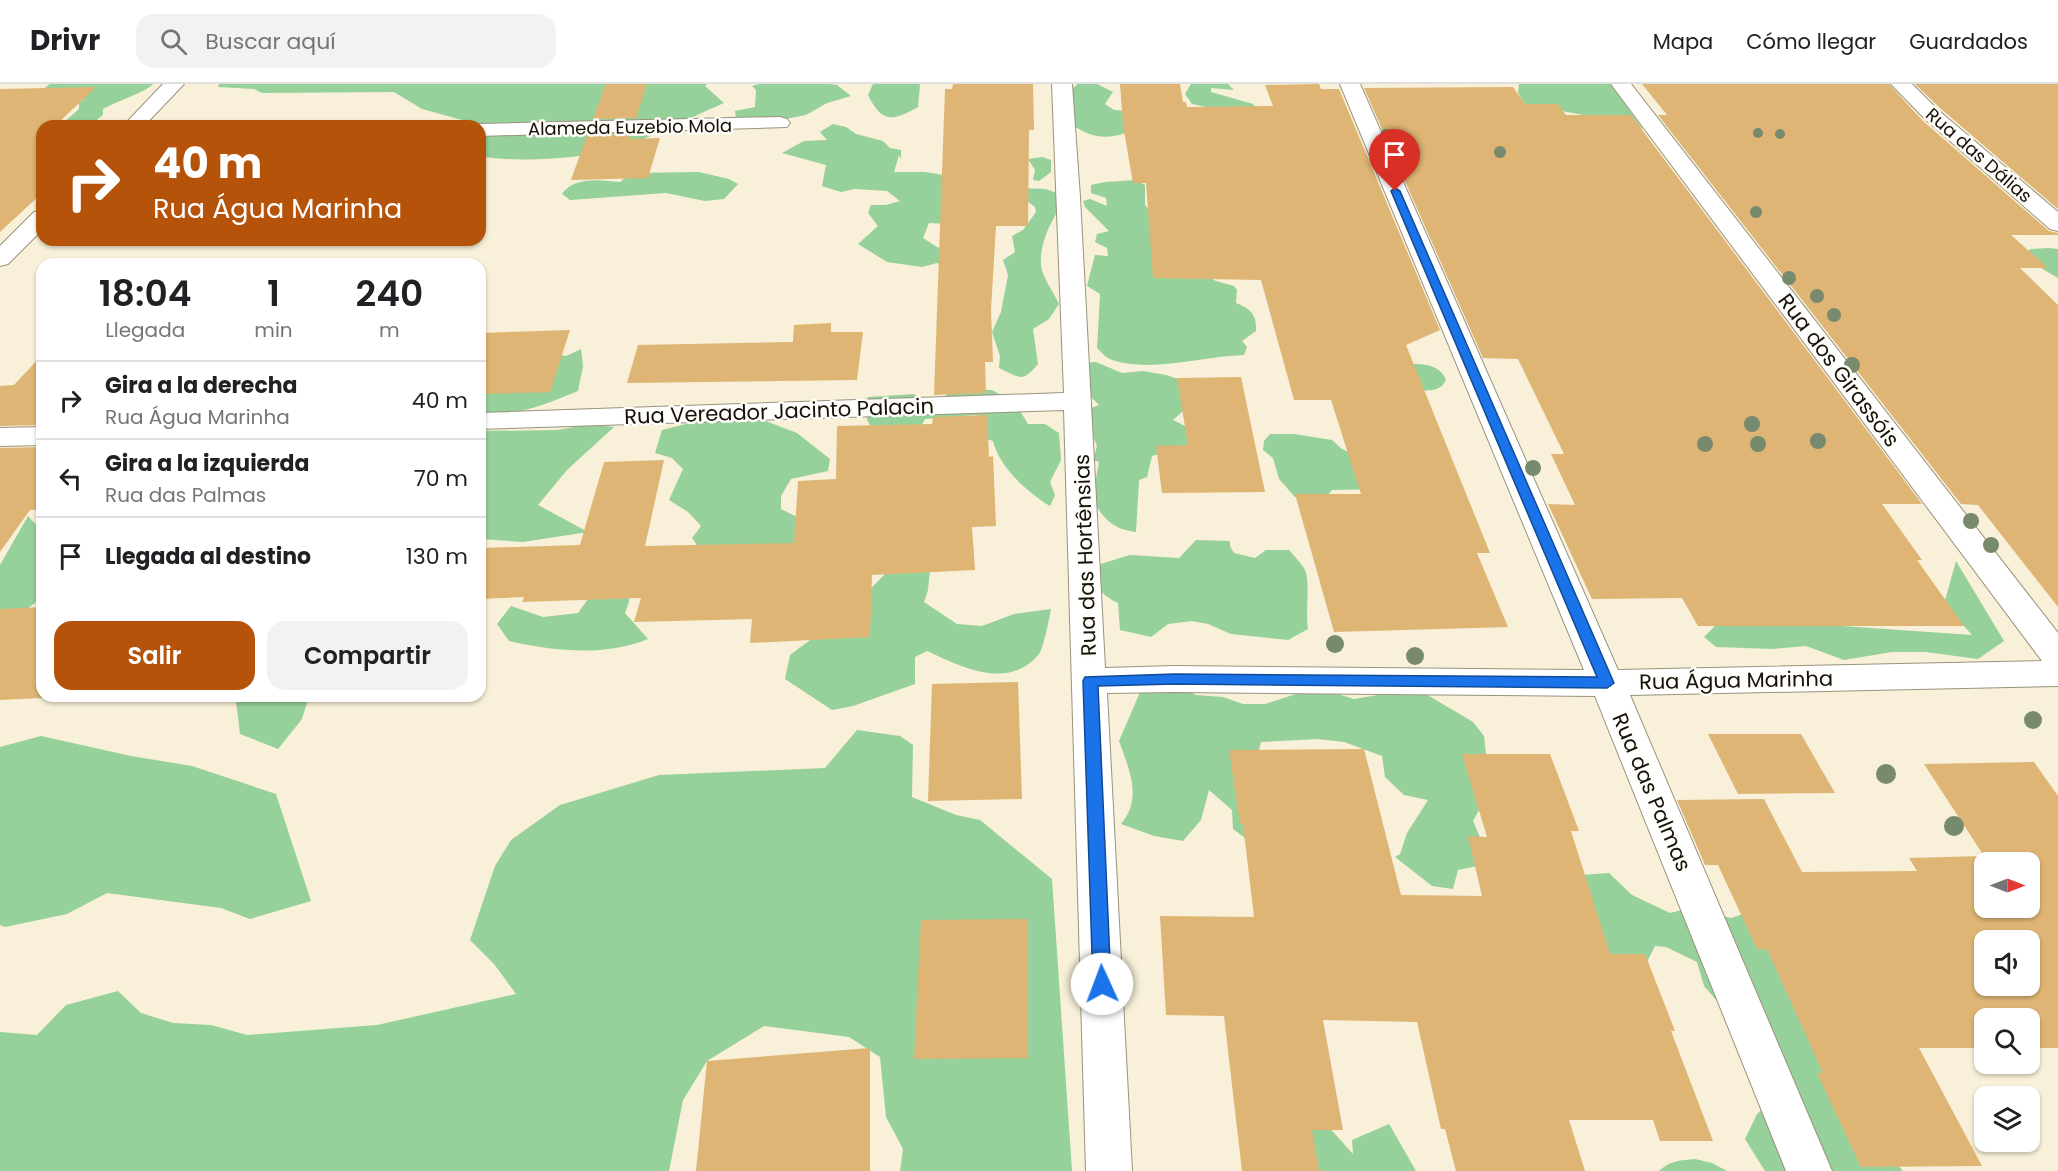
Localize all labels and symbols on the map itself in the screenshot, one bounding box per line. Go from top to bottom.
street label: Rua das Dálias [1920,102,2038,208]
street label: Alameda Euzebio Mola [528,113,732,141]
pin [1369,129,1420,191]
street label: Rua dos Girassóis [1772,287,1906,453]
street label: Rua Vereador Jacinto Palacin [624,391,934,431]
street label: Rua das Hortênsias [1067,453,1103,657]
street label: Rua Água Marinha [1639,664,1833,696]
street label: Rua das Palmas [1606,708,1698,876]
north arrow [1974,852,2040,918]
position arrow [1070,952,1134,1016]

